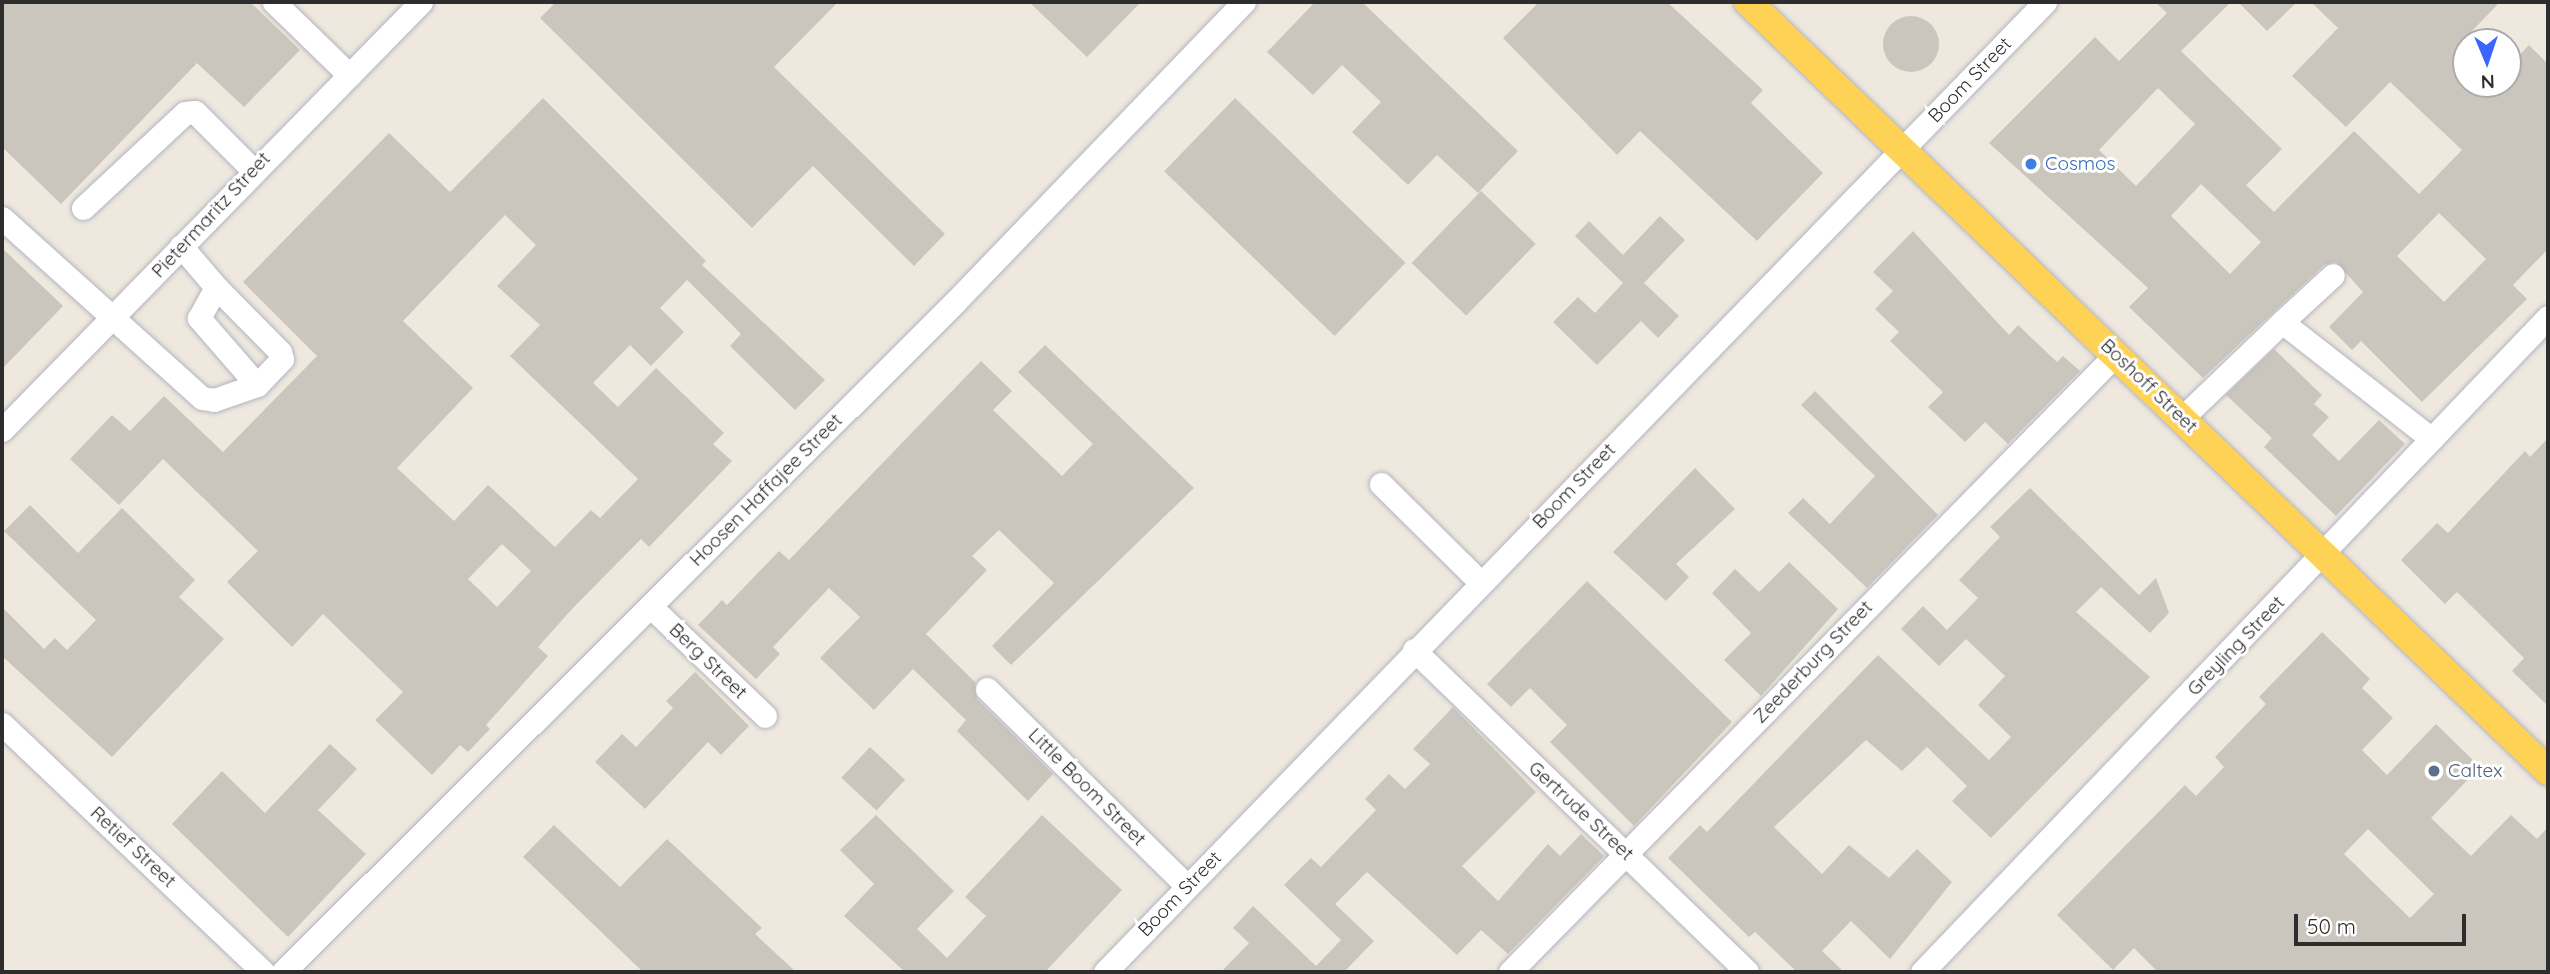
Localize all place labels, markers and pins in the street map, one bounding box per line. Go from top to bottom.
place label: Cosmos [2045,153,2116,175]
marker: Cosmos [2023,156,2039,172]
place label: Caltex [2448,760,2502,782]
marker: Caltex [2426,763,2442,779]

